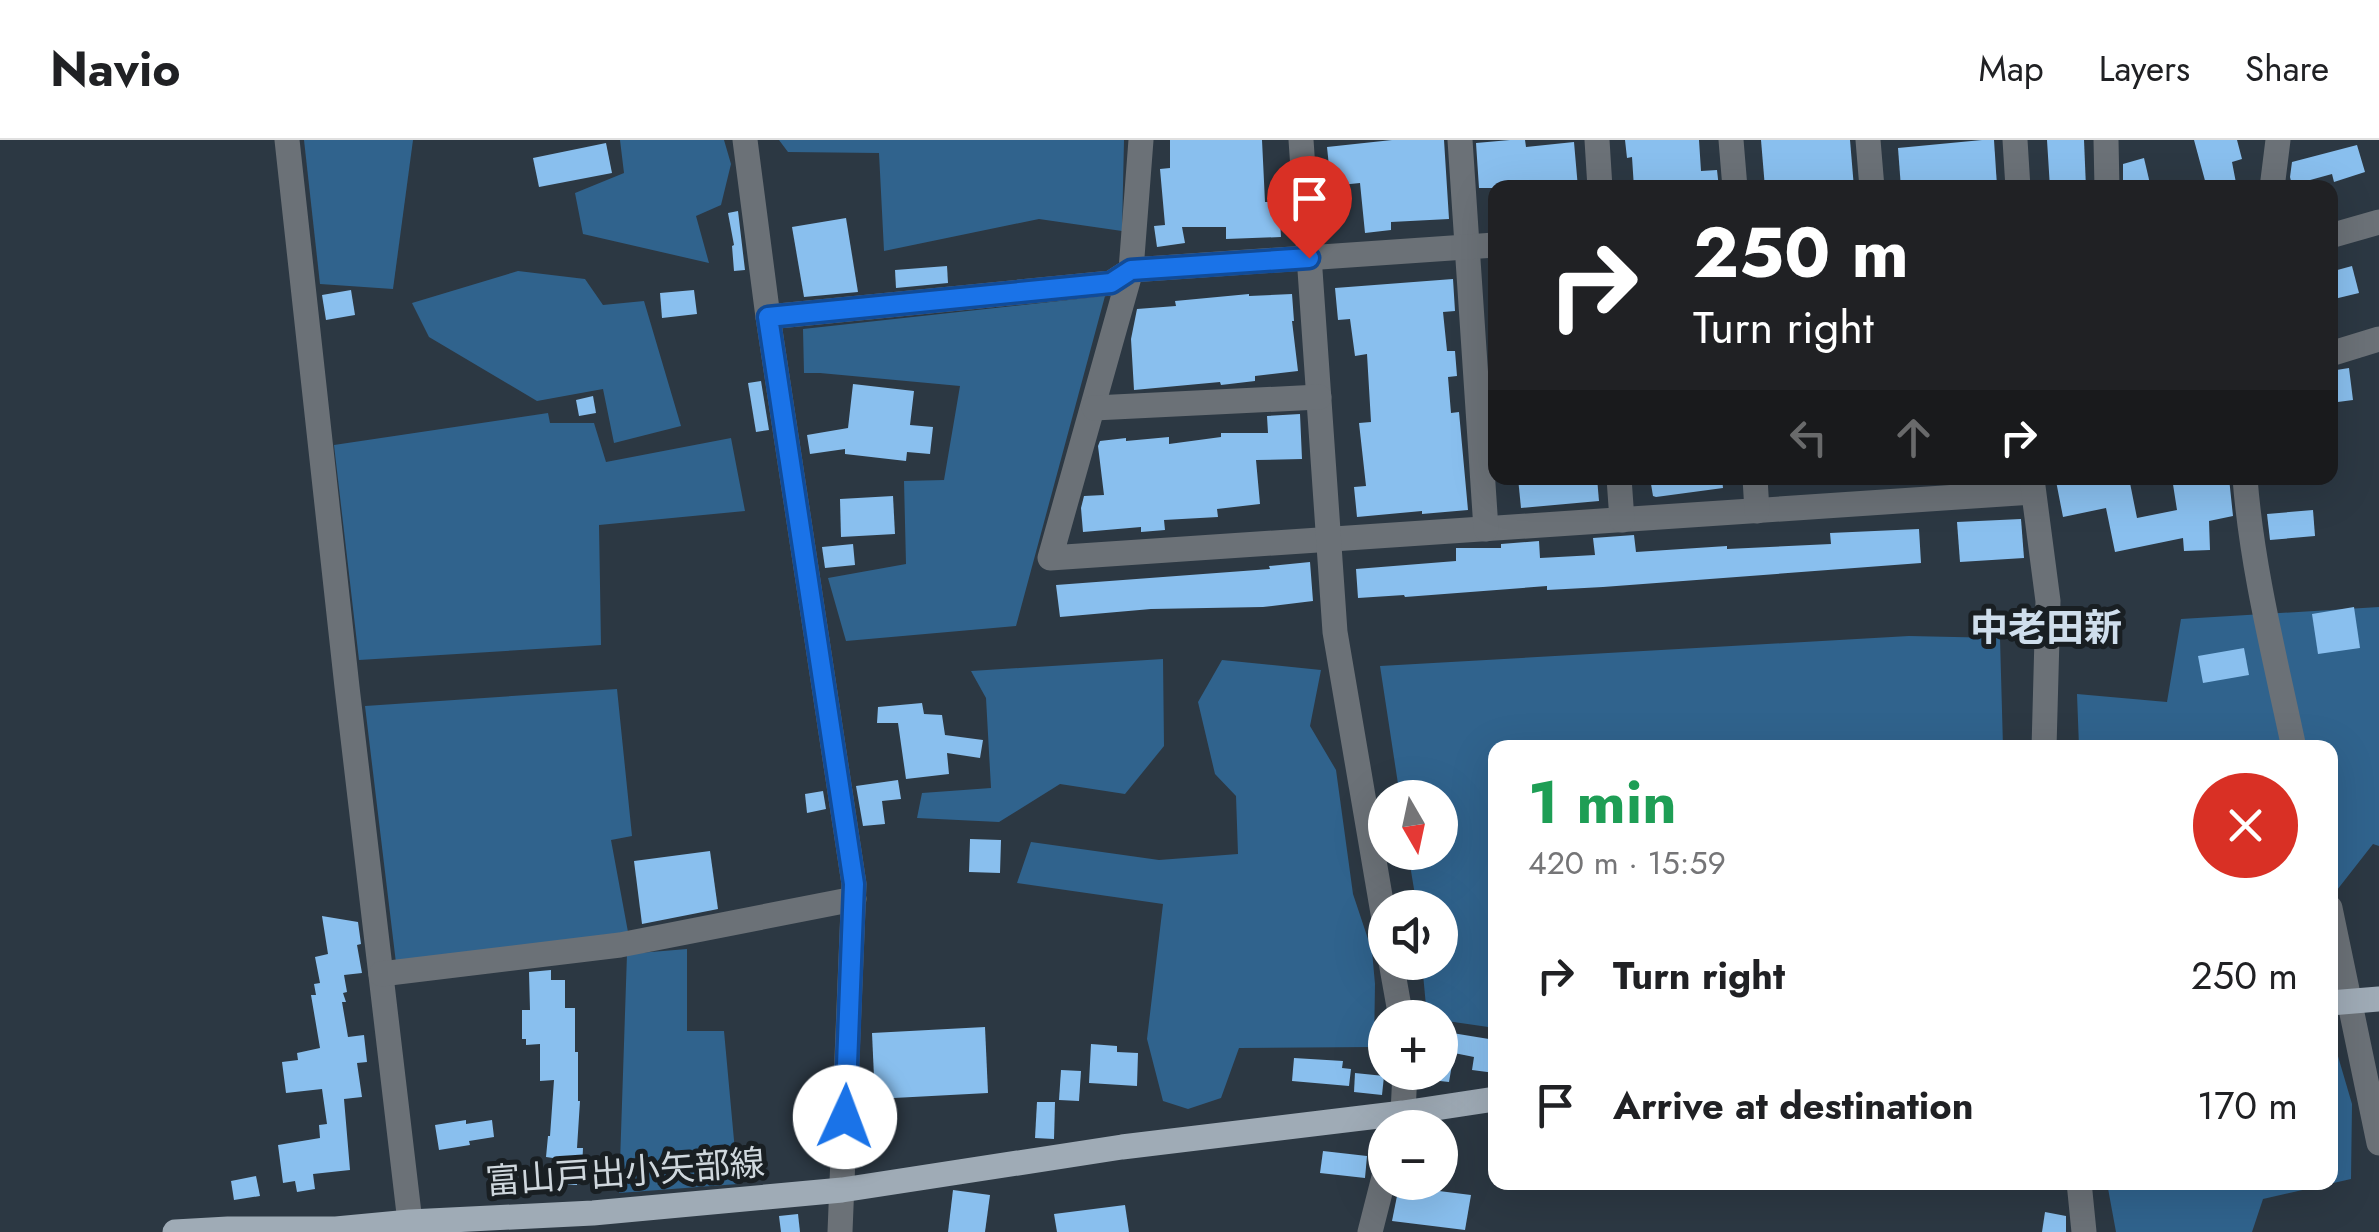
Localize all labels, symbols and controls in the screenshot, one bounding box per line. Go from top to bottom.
text: Navio [50,35,181,104]
text: Map [1979,44,2044,94]
text: Layers [2099,44,2190,94]
text: Share [2245,44,2329,94]
pin [1267,156,1352,259]
icon: arrive [1282,171,1337,226]
text: 250 m [1693,202,1909,303]
icon: right [1528,220,1658,350]
text: Turn right [1693,295,1874,360]
icon: left [1781,410,1836,465]
icon: ahead [1886,410,1941,465]
icon: right [1991,410,2046,465]
district label: 中老田新 [1970,600,2122,655]
text: 1 min [1528,759,1677,846]
button: close [2193,773,2298,878]
north arrow [1368,780,1458,870]
map controls [1368,780,1458,1200]
text: 420 m · 15:59 [1528,840,1726,886]
button: sound [1368,890,1458,980]
icon: right [1528,948,1583,1003]
text: Turn right [1613,948,1785,1003]
text: 250 m [2191,948,2298,1003]
button: + [1368,1000,1458,1090]
position arrow [793,1065,897,1169]
icon: arrive [1528,1078,1583,1133]
text: Arrive at destination [1613,1078,1974,1133]
text: 170 m [2197,1078,2298,1133]
button: − [1368,1110,1458,1200]
street label: 富山戸出小矢部線 [484,1137,766,1207]

